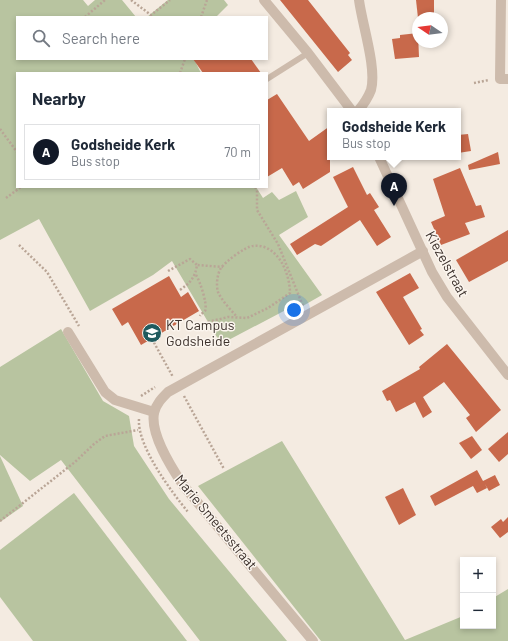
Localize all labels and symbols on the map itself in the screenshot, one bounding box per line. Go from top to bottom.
north arrow [412,12,448,48]
pin: A [381,173,407,206]
street label: Kiezelstraat [422,228,473,300]
your location [284,300,304,320]
place label: KT Campus Godsheide [166,316,235,349]
school or university icon: KT Campus Godsheide [141,322,163,344]
street label: Marie Smeetsstraat [172,471,261,573]

